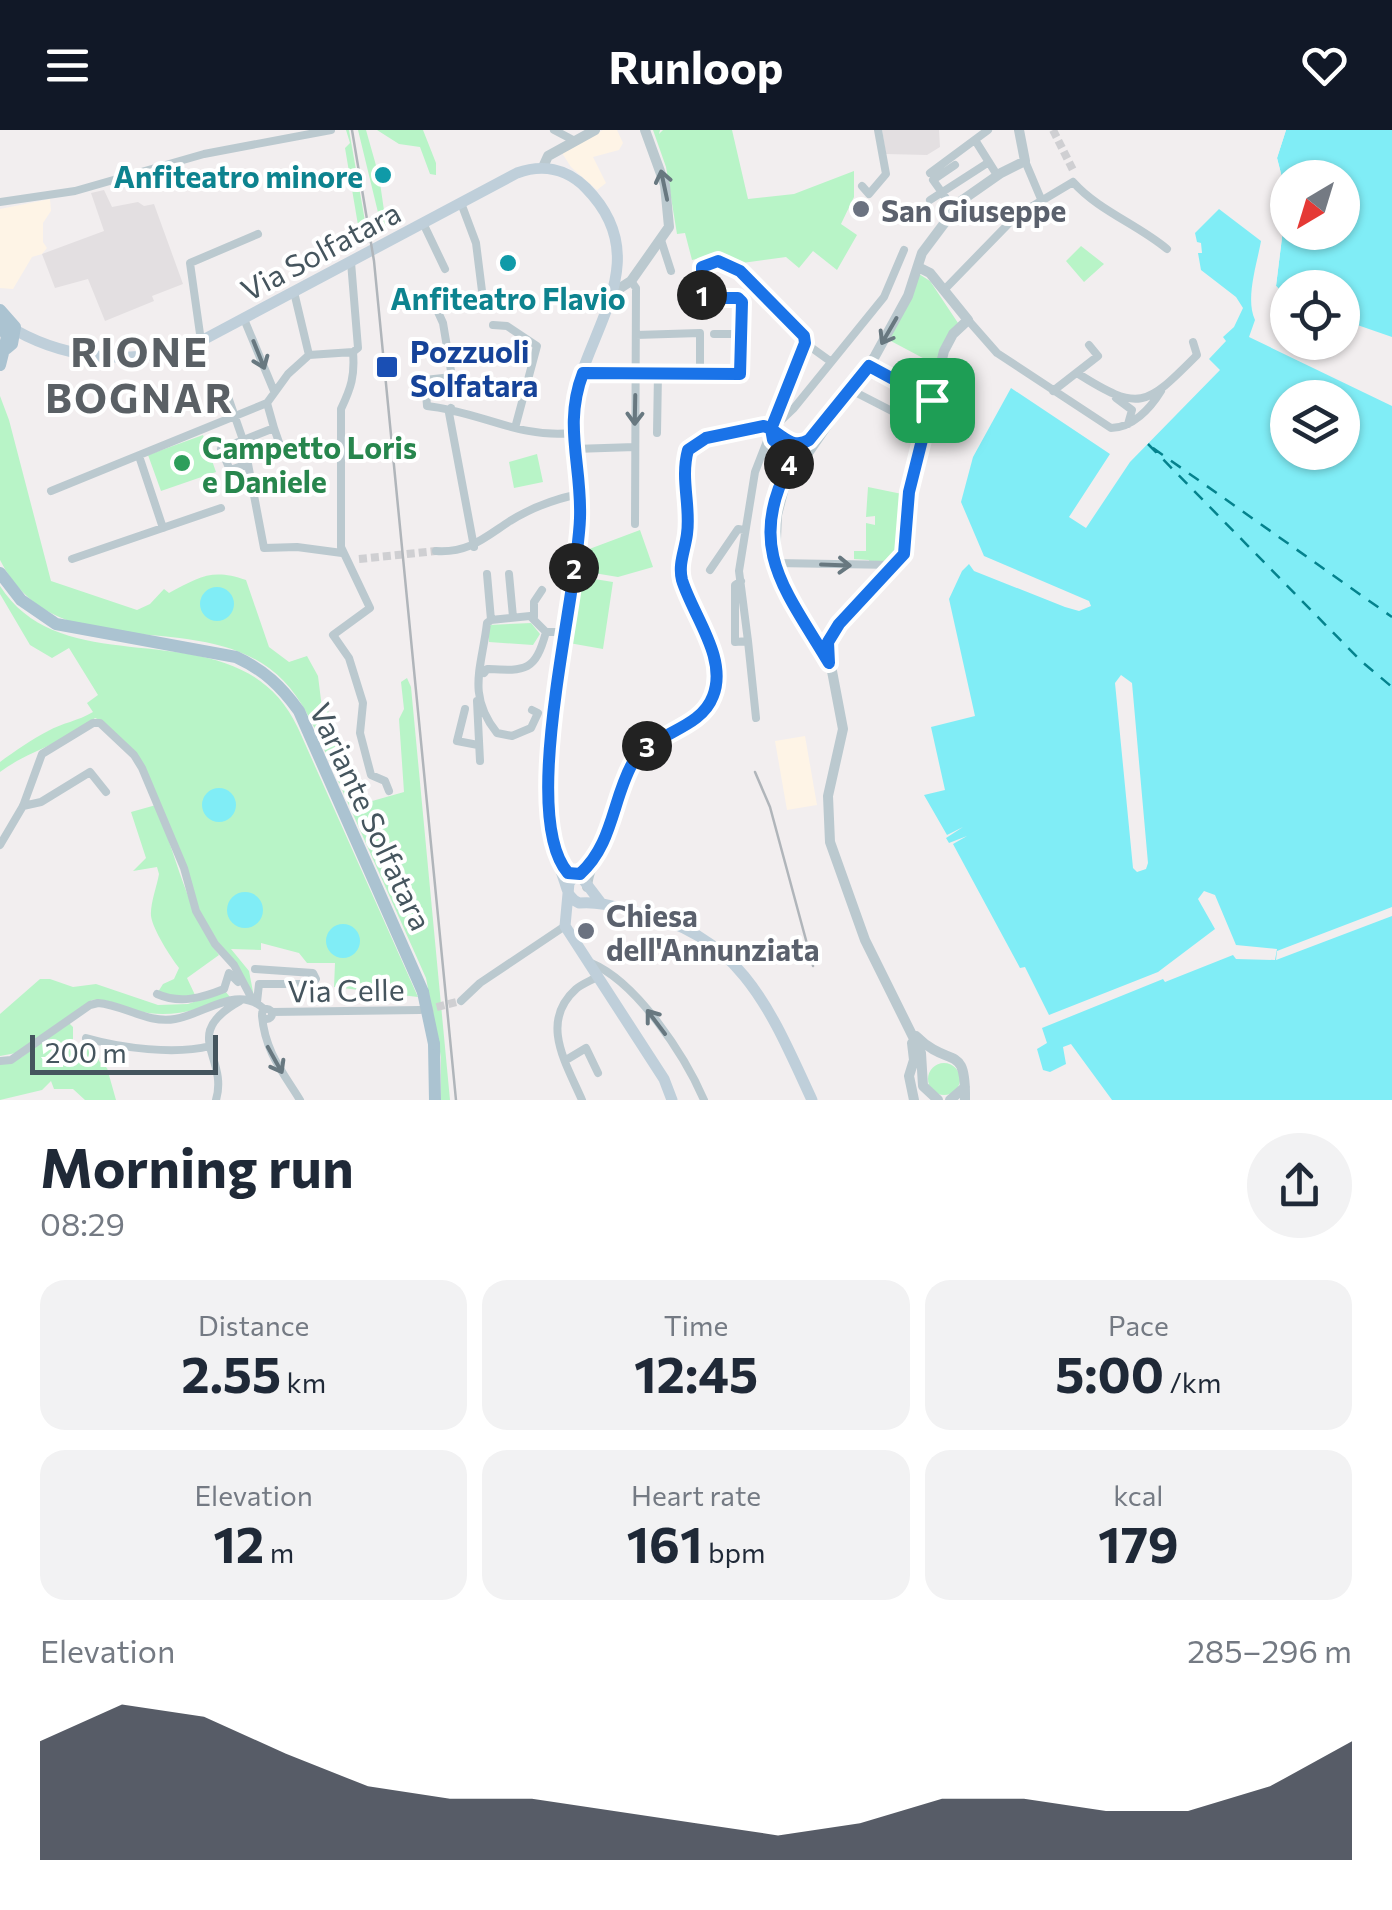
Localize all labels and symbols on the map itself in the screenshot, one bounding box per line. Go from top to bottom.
place label: Anfiteatro minore [113,157,363,194]
north arrow [1270,160,1360,250]
marker: Anfiteatro minore [372,164,394,186]
one-way arrow [653,170,672,202]
place label: San Giuseppe [881,191,1066,228]
street label: Via Solfatara [234,192,406,308]
marker: San Giuseppe [850,198,872,220]
marker: Anfiteatro Flavio [497,252,519,274]
pin: 1 [677,270,727,320]
place label: Anfiteatro Flavio [390,279,626,316]
one-way arrow [879,316,899,345]
district label: RIONE BOGNAR [45,326,235,421]
place label: Pozzuoli Solfatara [410,332,538,403]
one-way arrow [251,339,269,369]
marker: Pozzuoli Solfatara [374,354,400,380]
pin [890,358,975,443]
one-way arrow [626,393,645,425]
place label: Campetto Loris e Daniele [202,428,417,499]
pin: 4 [764,439,814,489]
marker: Campetto Loris e Daniele [171,452,193,474]
pin: 2 [549,543,599,593]
one-way arrow [819,556,851,575]
street label: Variante Solfatara [303,696,441,936]
pin: 3 [622,721,672,771]
place label: Chiesa dell'Annunziata [606,896,819,967]
marker: Chiesa dell'Annunziata [575,920,597,942]
street label: Via Celle [287,969,405,1009]
one-way arrow [646,1009,667,1036]
scale bar [30,1030,218,1074]
one-way arrow [265,1045,285,1074]

